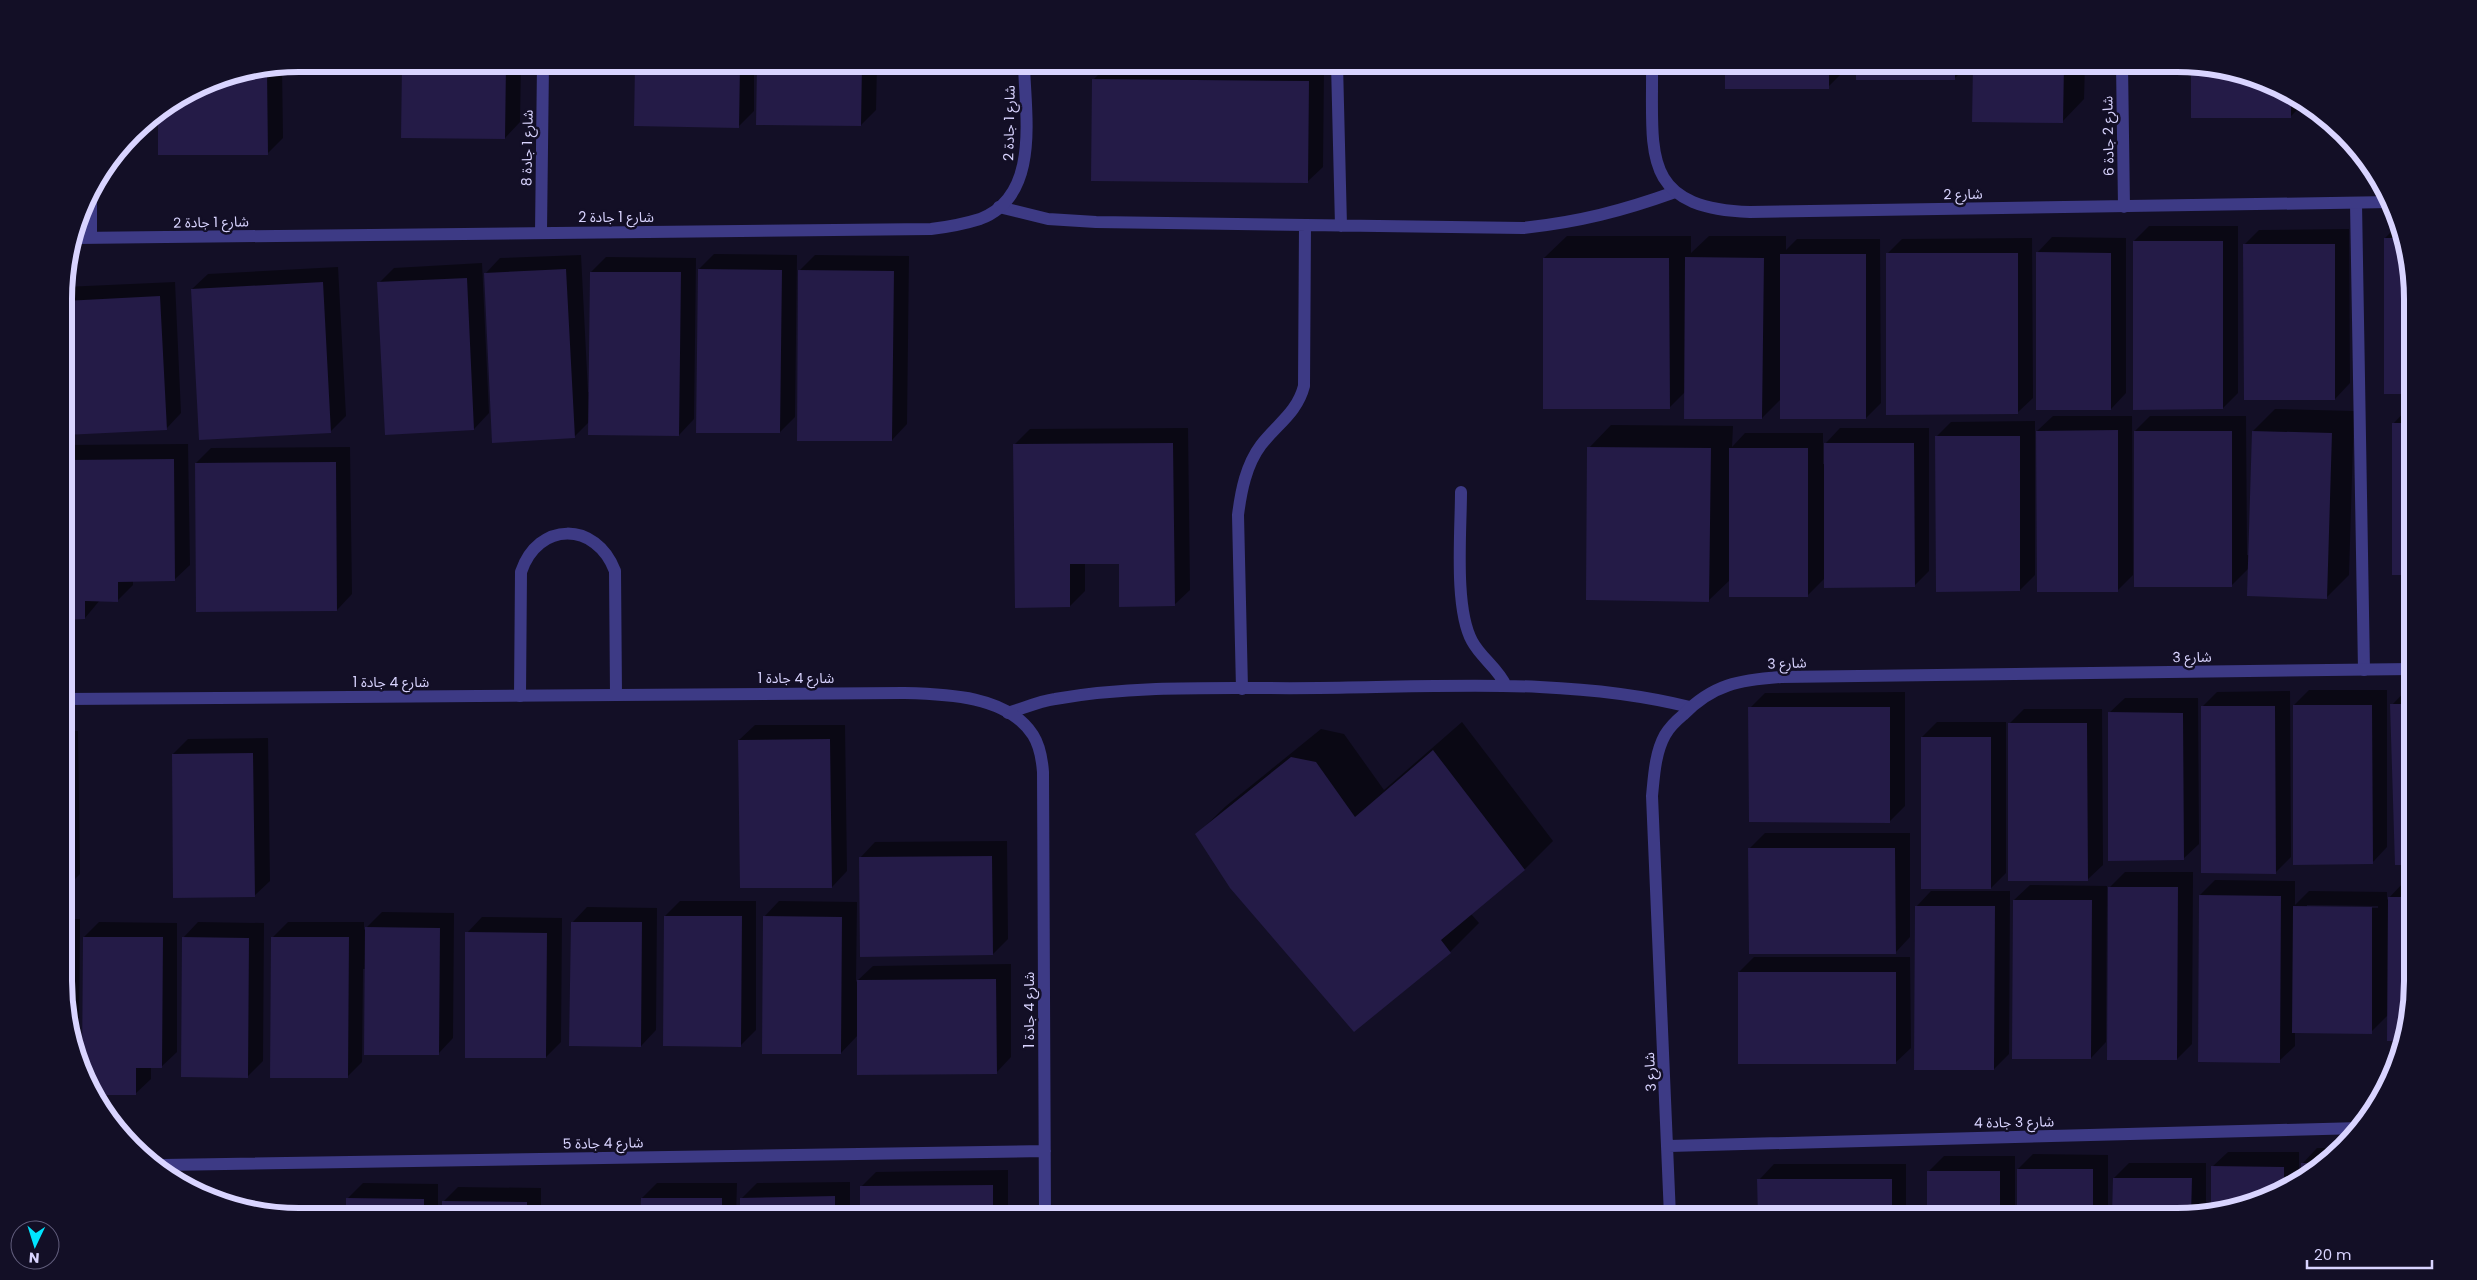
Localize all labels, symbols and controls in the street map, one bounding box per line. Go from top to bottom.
street label: شارع 1 جادة 2 [998,85,1021,161]
street label: شارع 2 جادة 6 [2097,96,2120,176]
street label: شارع 1 جادة 8 [516,110,539,186]
street label: شارع 2 [1943,184,1983,205]
street label: شارع 1 جادة 2 [578,207,654,228]
street label: شارع 1 جادة 2 [173,211,249,234]
street label: شارع 3 [2172,647,2212,668]
street label: شارع 3 [1767,652,1807,675]
street label: شارع 4 جادة 1 [758,668,834,689]
street label: شارع 4 جادة 1 [353,672,429,693]
street label: شارع 4 جادة 1 [1019,972,1040,1048]
street label: شارع 3 [1639,1052,1662,1092]
street label: شارع 3 جادة 4 [1974,1111,2054,1134]
street label: شارع 4 جادة 5 [562,1132,644,1155]
north arrow [10,1220,60,1270]
scale bar [2307,1238,2432,1270]
text: 20 m [2314,1244,2352,1265]
text: N [28,1248,40,1268]

